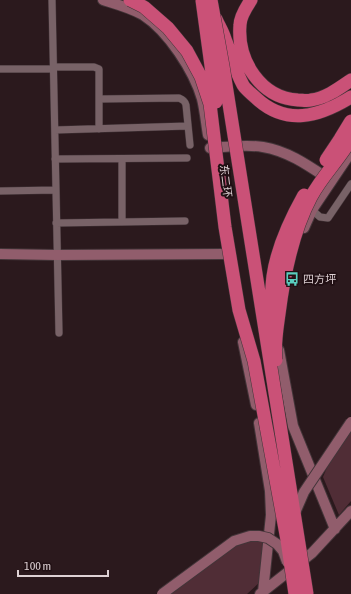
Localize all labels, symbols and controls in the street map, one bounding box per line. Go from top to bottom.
street label: 东二环 [218,164,234,198]
bus stop icon: 四方坪 [284,271,300,287]
place label: 四方坪 [303,273,336,285]
scale bar [18,552,108,578]
text: 100 m [24,559,51,573]

